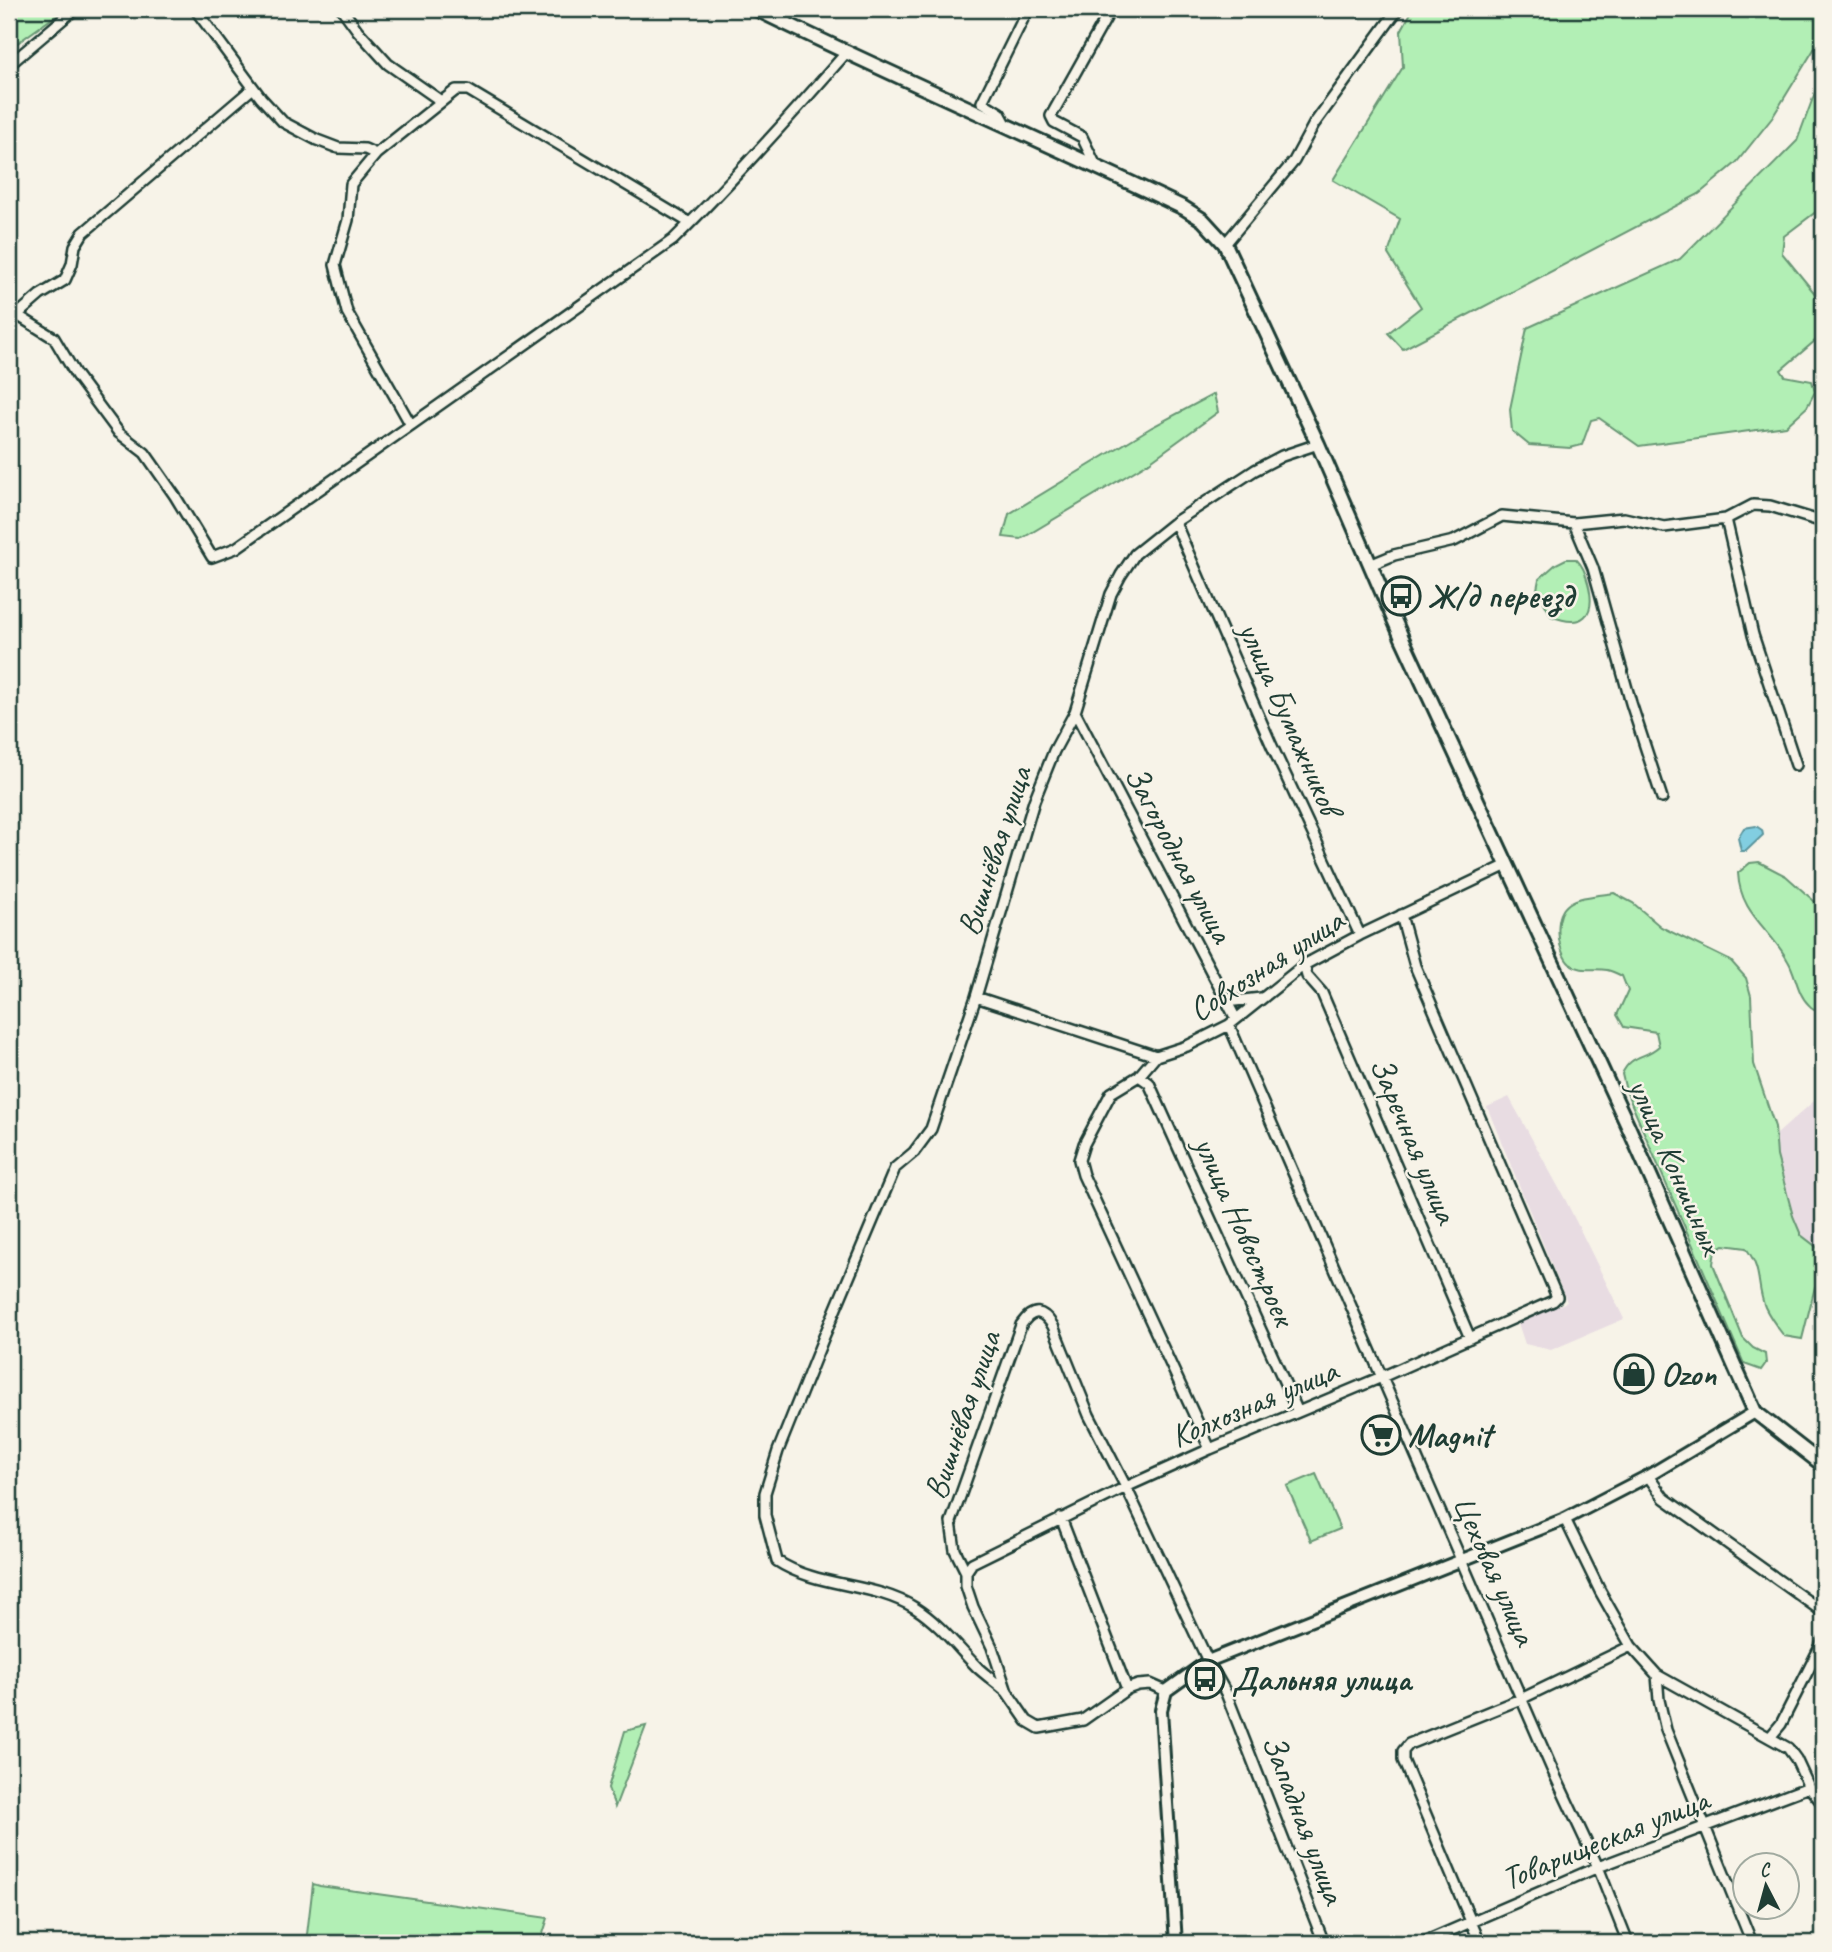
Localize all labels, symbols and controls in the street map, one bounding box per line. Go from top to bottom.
bus stop icon: Ж/д переезд [1380,575,1422,617]
place label: Ж/д переезд [1428,575,1577,618]
street label: улица Бумажников [1228,613,1354,828]
street label: Загородная улица [1115,758,1244,951]
street label: Вишнёвая улица [947,760,1042,941]
street label: Совхозная улица [1180,898,1354,1031]
street label: Заречная улица [1360,1051,1469,1232]
street label: улица Коншиных [1618,1070,1734,1263]
street label: улица Новостроек [1184,1128,1306,1335]
street label: Вишнёвая улица [914,1324,1011,1505]
street label: Колхозная улица [1164,1348,1346,1457]
shop icon: Ozon [1613,1353,1655,1395]
place label: Ozon [1661,1353,1717,1395]
supermarket icon: Magnit [1360,1414,1402,1456]
place label: Magnit [1408,1414,1496,1456]
street label: Цеховая улица [1443,1488,1548,1654]
bus stop icon: Дальняя улица [1184,1658,1226,1700]
place label: Дальняя улица [1232,1658,1414,1700]
street label: Западная улица [1253,1728,1356,1912]
street label: Товарищеская улица [1495,1777,1717,1900]
north arrow [1730,1850,1800,1920]
text: С [1758,1857,1773,1883]

